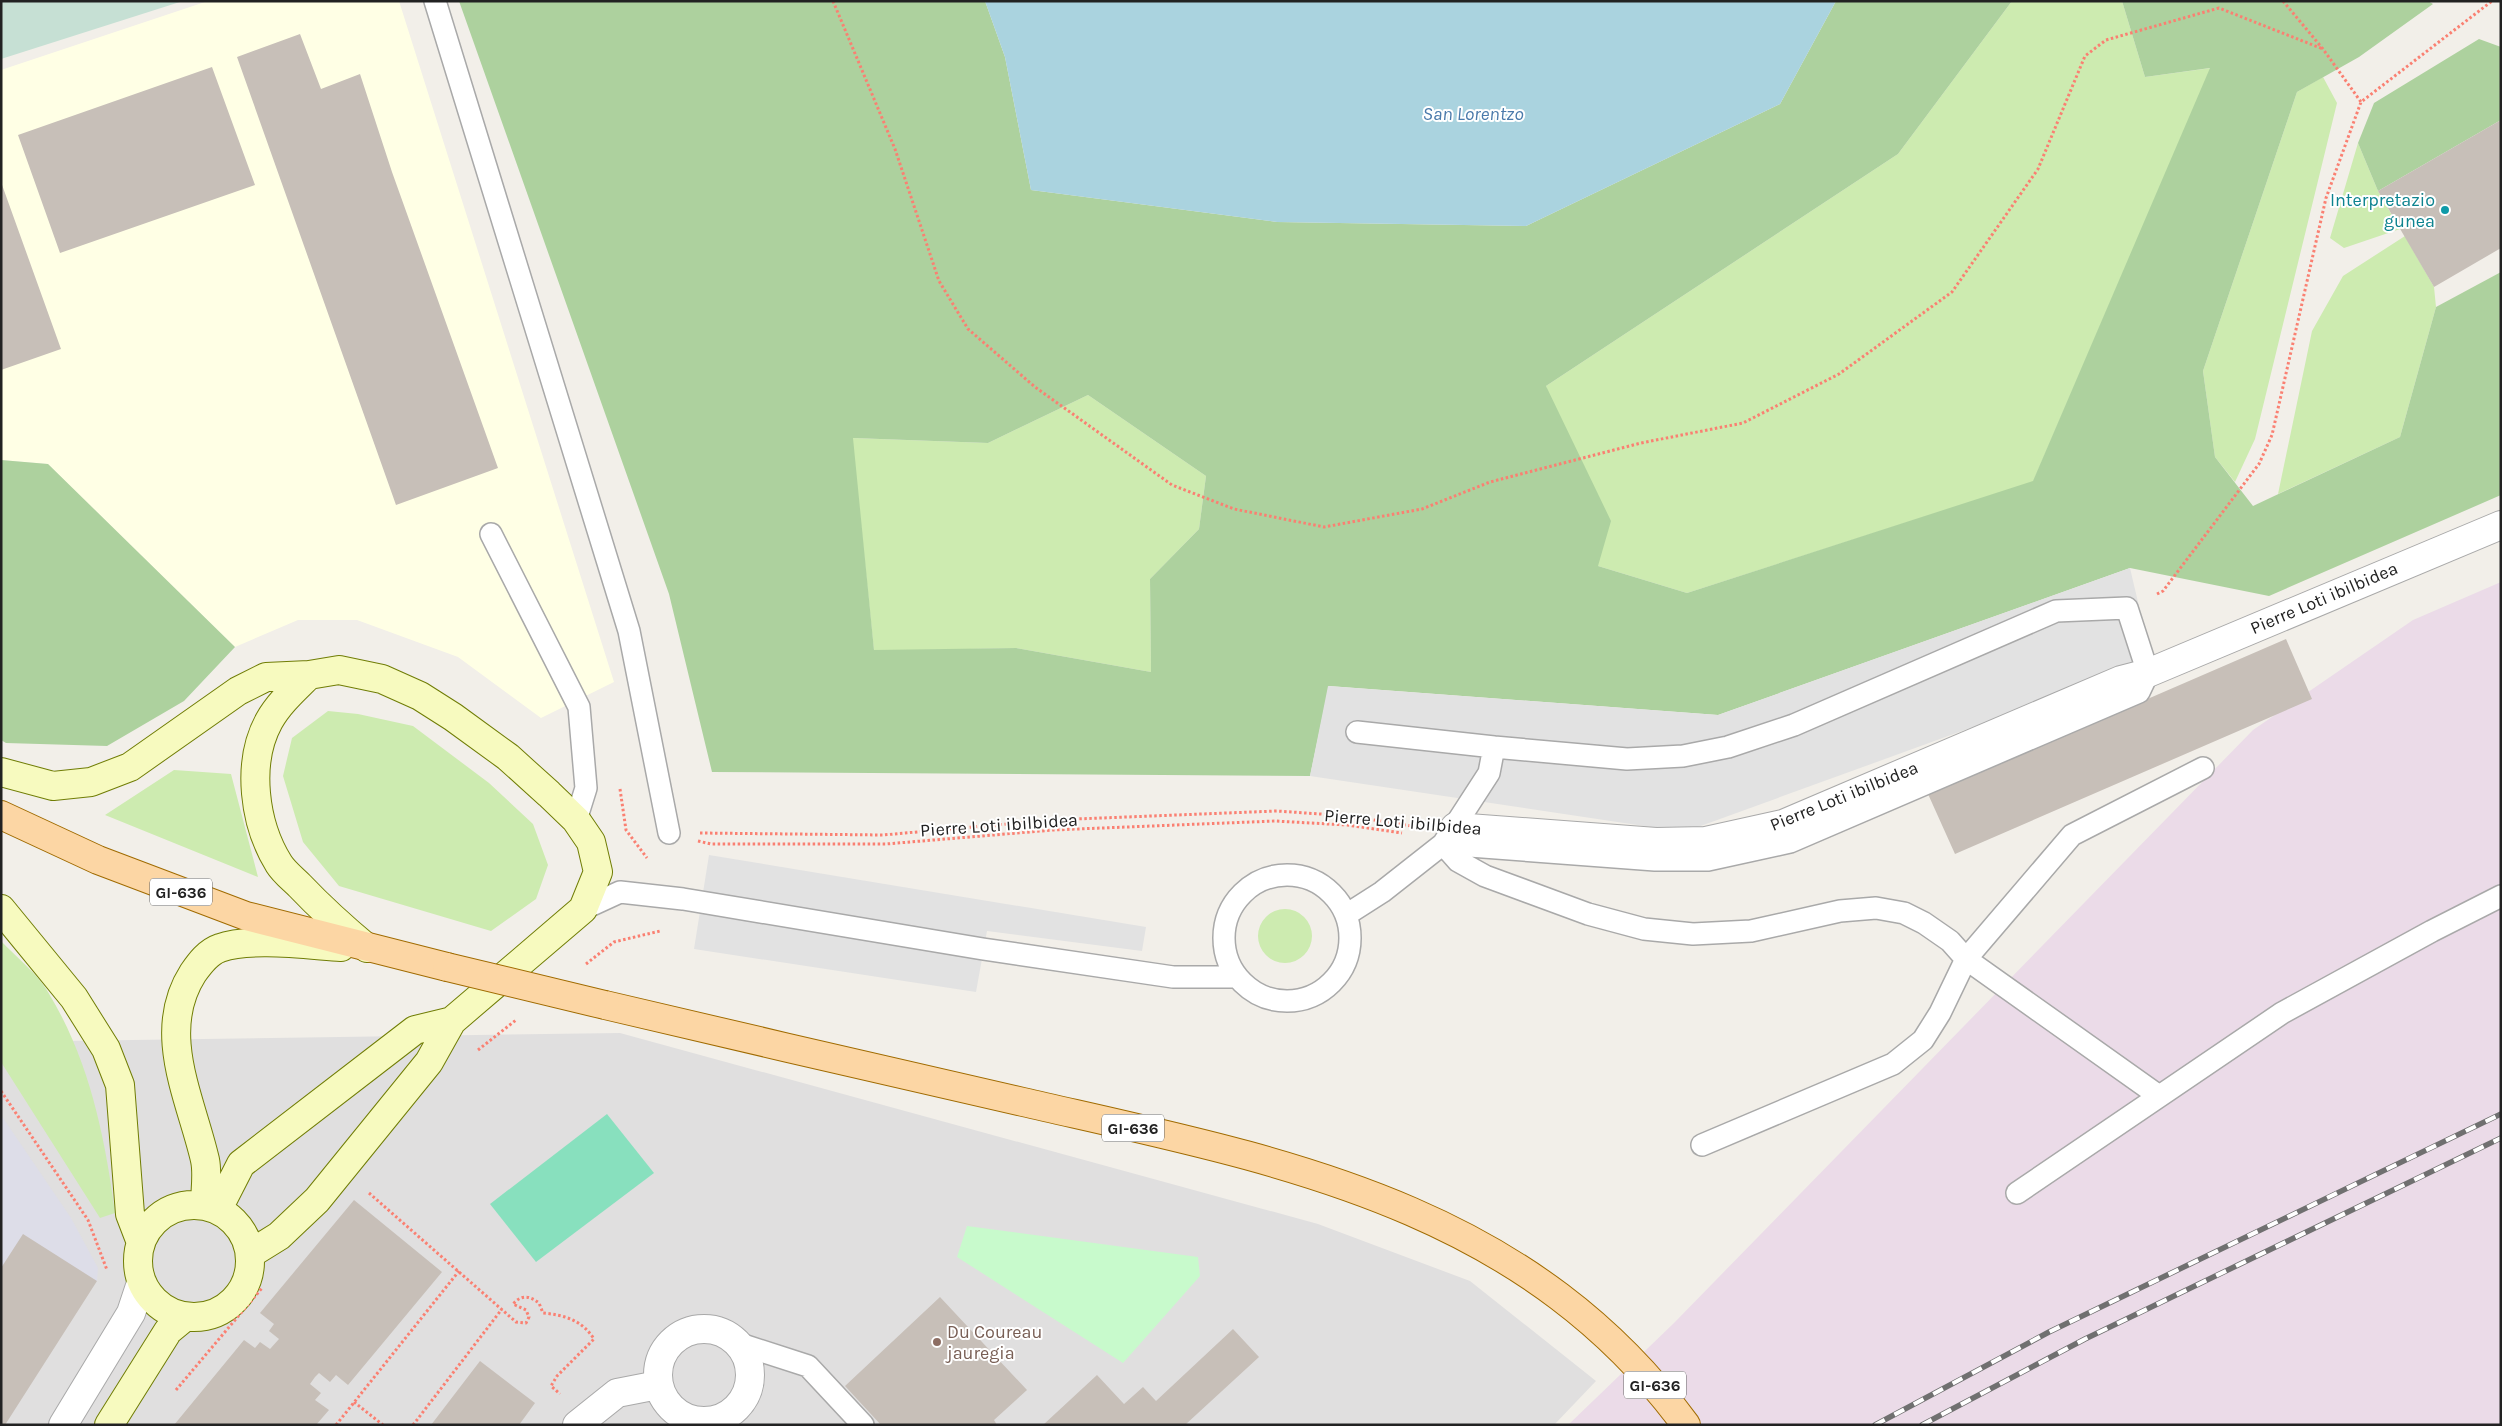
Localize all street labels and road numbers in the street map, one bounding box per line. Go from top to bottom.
street label: Pierre Loti ibilbidea [2247,557,2401,639]
street label: Pierre Loti ibilbidea [1767,756,1921,836]
street label: Pierre Loti ibilbidea [1323,804,1483,840]
street label: Pierre Loti ibilbidea [919,809,1079,841]
road number: GI-636 [150,879,212,906]
road number: GI-636 [1102,1114,1164,1142]
road number: GI-636 [1624,1372,1686,1398]

